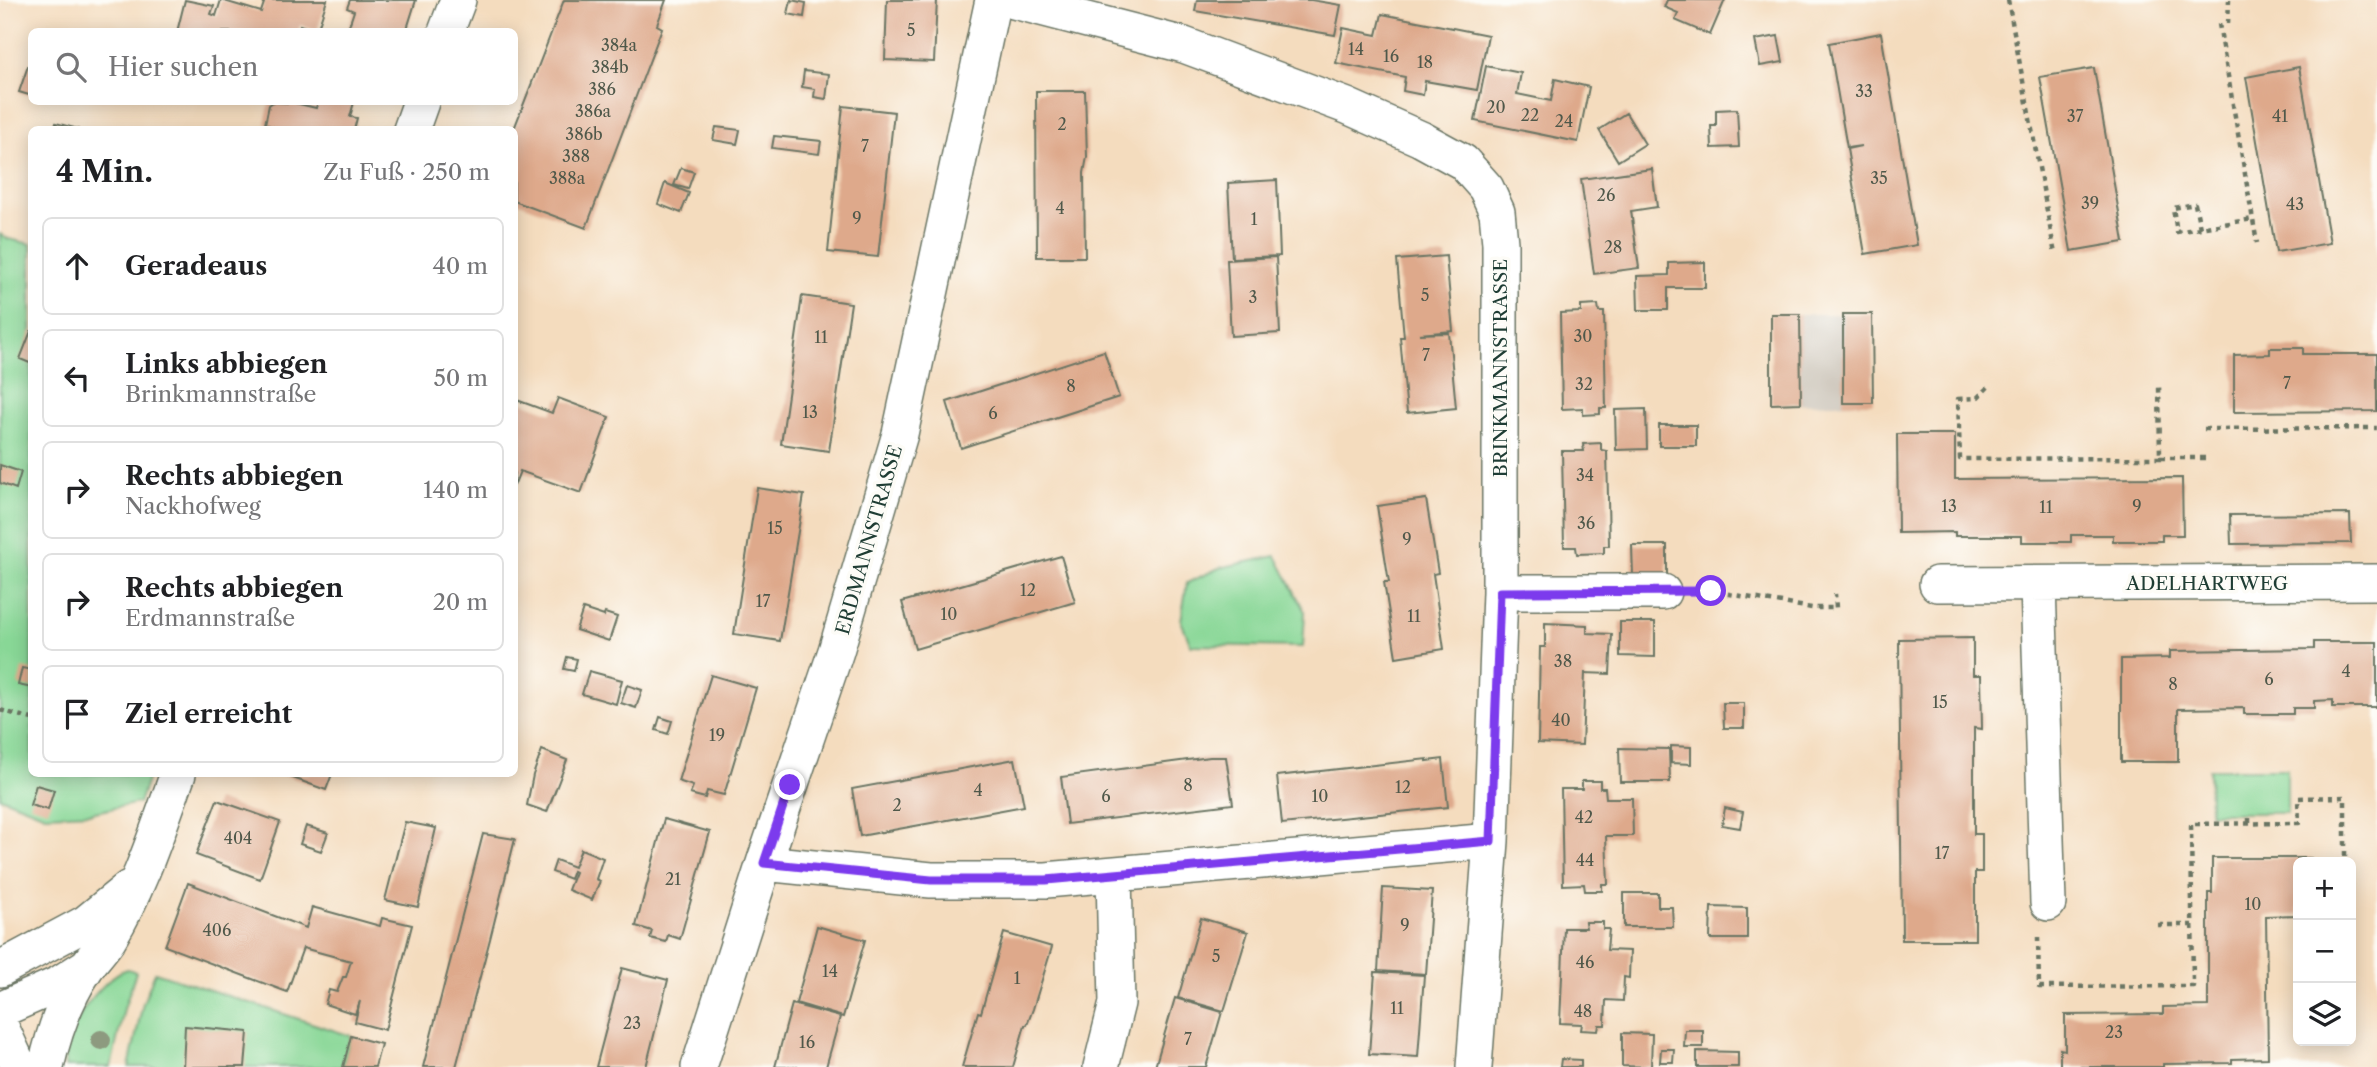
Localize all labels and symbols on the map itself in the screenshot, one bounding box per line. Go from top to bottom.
house number: 5 [907,20,915,40]
house number: 384a [601,35,638,55]
house number: 14 [1348,39,1364,59]
house number: 16 [1383,46,1399,66]
house number: 18 [1417,52,1433,72]
house number: 384b [591,57,629,77]
house number: 386 [588,79,616,99]
house number: 33 [1855,81,1873,101]
house number: 20 [1486,97,1506,117]
house number: 386a [575,101,612,121]
house number: 22 [1521,105,1539,125]
house number: 37 [2067,106,2083,126]
house number: 41 [2272,106,2288,126]
house number: 24 [1555,111,1573,131]
house number: 2 [1057,114,1067,134]
house number: 386b [565,124,603,144]
house number: 7 [861,136,869,156]
house number: 388 [562,146,590,166]
house number: 388a [549,168,586,188]
house number: 35 [1870,168,1888,188]
house number: 26 [1597,185,1615,205]
house number: 39 [2081,193,2099,213]
house number: 43 [2286,194,2304,214]
house number: 4 [1055,198,1065,218]
house number: 9 [852,208,862,228]
house number: 1 [1251,209,1258,229]
house number: 28 [1604,237,1622,257]
street label: BRINKMANNSTRASSE [1489,259,1512,477]
house number: 5 [1421,285,1429,305]
house number: 3 [1249,287,1257,307]
house number: 30 [1574,326,1592,346]
house number: 11 [814,327,828,347]
house number: 7 [1422,345,1430,365]
house number: 7 [2283,373,2291,393]
house number: 32 [1575,374,1593,394]
house number: 8 [1066,376,1076,396]
house number: 13 [802,402,818,422]
house number: 6 [988,403,998,423]
street label: ERDMANNSTRASSE [831,442,907,638]
house number: 34 [1576,465,1594,485]
house number: 13 [1941,496,1957,516]
house number: 9 [2132,496,2142,516]
house number: 11 [2039,497,2053,517]
house number: 36 [1577,513,1595,533]
house number: 15 [767,518,783,538]
house number: 9 [1402,529,1412,549]
street label: ADELHARTWEG [2125,572,2288,595]
route start [1695,575,1726,606]
house number: 12 [1020,580,1036,600]
house number: 17 [756,591,770,611]
house number: 10 [941,604,957,624]
house number: 11 [1407,606,1421,626]
house number: 38 [1554,651,1572,671]
house number: 4 [2341,661,2351,681]
house number: 6 [2264,669,2274,689]
house number: 8 [2168,674,2178,694]
house number: 15 [1932,692,1948,712]
house number: 40 [1551,710,1571,730]
house number: 19 [709,725,725,745]
route end [774,769,805,800]
house number: 8 [1183,775,1193,795]
house number: 12 [1395,777,1411,797]
house number: 4 [973,780,983,800]
house number: 6 [1101,786,1111,806]
house number: 10 [1312,786,1328,806]
house number: 2 [892,795,902,815]
house number: 42 [1575,807,1593,827]
house number: 404 [224,828,252,848]
house number: 17 [1935,843,1949,863]
house number: 44 [1576,850,1594,870]
house number: 21 [665,869,681,889]
house number: 10 [2245,894,2261,914]
house number: 9 [1400,915,1410,935]
house number: 406 [203,920,231,940]
house number: 5 [1212,946,1220,966]
house number: 46 [1576,952,1594,972]
house number: 14 [822,961,838,981]
house number: 1 [1014,968,1021,988]
house number: 11 [1390,998,1404,1018]
house number: 48 [1574,1001,1592,1021]
house number: 23 [623,1013,641,1033]
house number: 23 [2105,1022,2123,1042]
house number: 7 [1184,1029,1192,1049]
house number: 16 [799,1032,815,1052]

